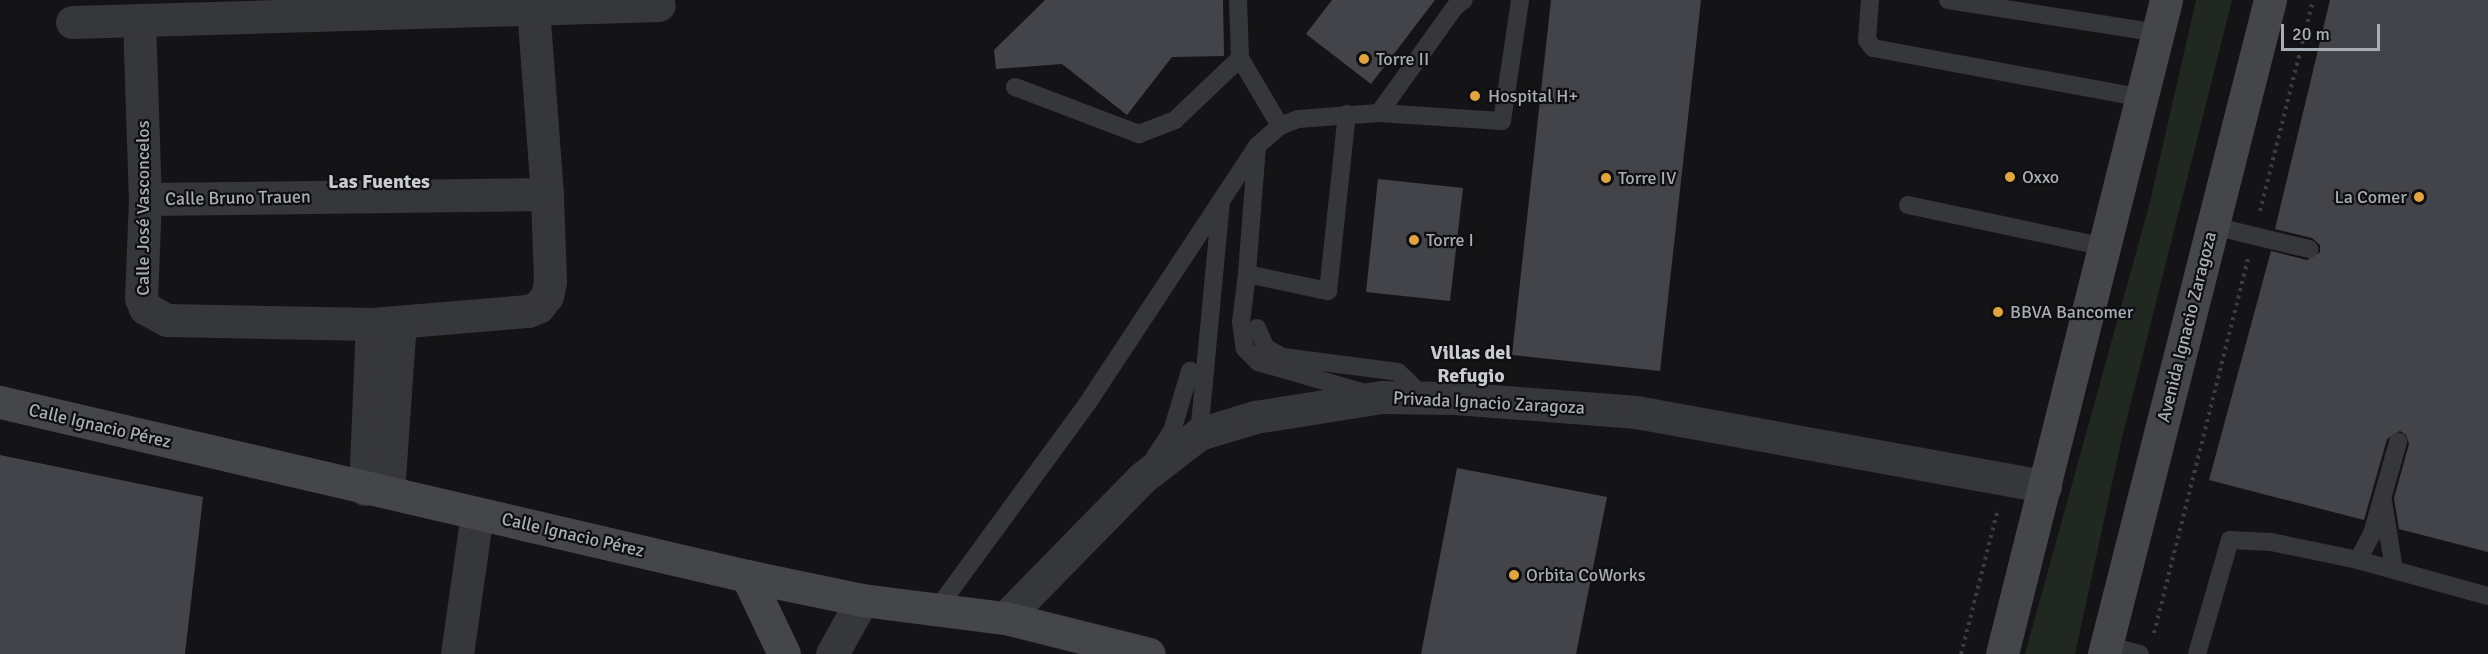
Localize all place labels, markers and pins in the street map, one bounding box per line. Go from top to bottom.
place label: Torre II [1376,48,1429,70]
marker: Torre II [1357,52,1371,66]
place label: Hospital H+ [1488,85,1578,107]
marker: Hospital H+ [1466,87,1484,105]
place label: Oxxo [2022,166,2059,188]
place label: Torre IV [1618,167,1676,189]
marker: Oxxo [2003,170,2017,184]
marker: Torre IV [1599,171,1613,185]
place label: La Comer [2335,186,2407,208]
marker: La Comer [2412,190,2426,204]
place label: Torre I [1426,229,1474,251]
marker: Torre I [1407,233,1421,247]
place label: BBVA Bancomer [2010,301,2133,323]
marker: BBVA Bancomer [1991,305,2005,319]
place label: Orbita CoWorks [1526,564,1646,586]
marker: Orbita CoWorks [1507,568,1521,582]

